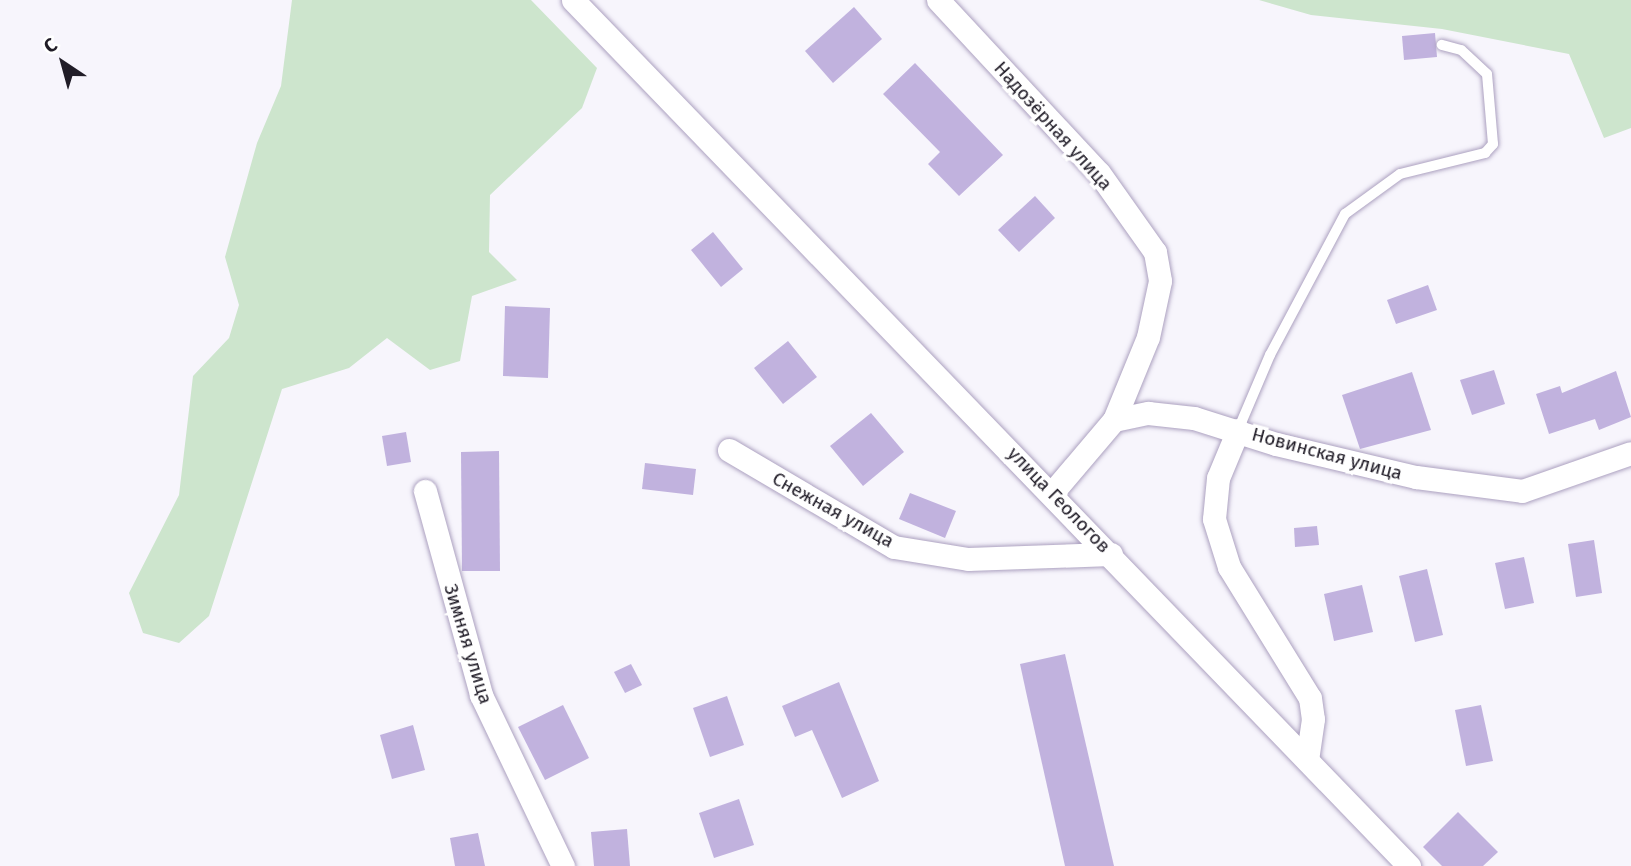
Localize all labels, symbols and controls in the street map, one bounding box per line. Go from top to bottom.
north arrow [28,28,98,98]
text: С [39,33,62,58]
street label: Надозёрная улица [989,57,1117,195]
street label: Новинская улица [1249,423,1405,485]
street label: улица Геологов [1003,442,1115,558]
street label: Снежная улица [768,467,898,553]
street label: Зимняя улица [439,581,497,707]

